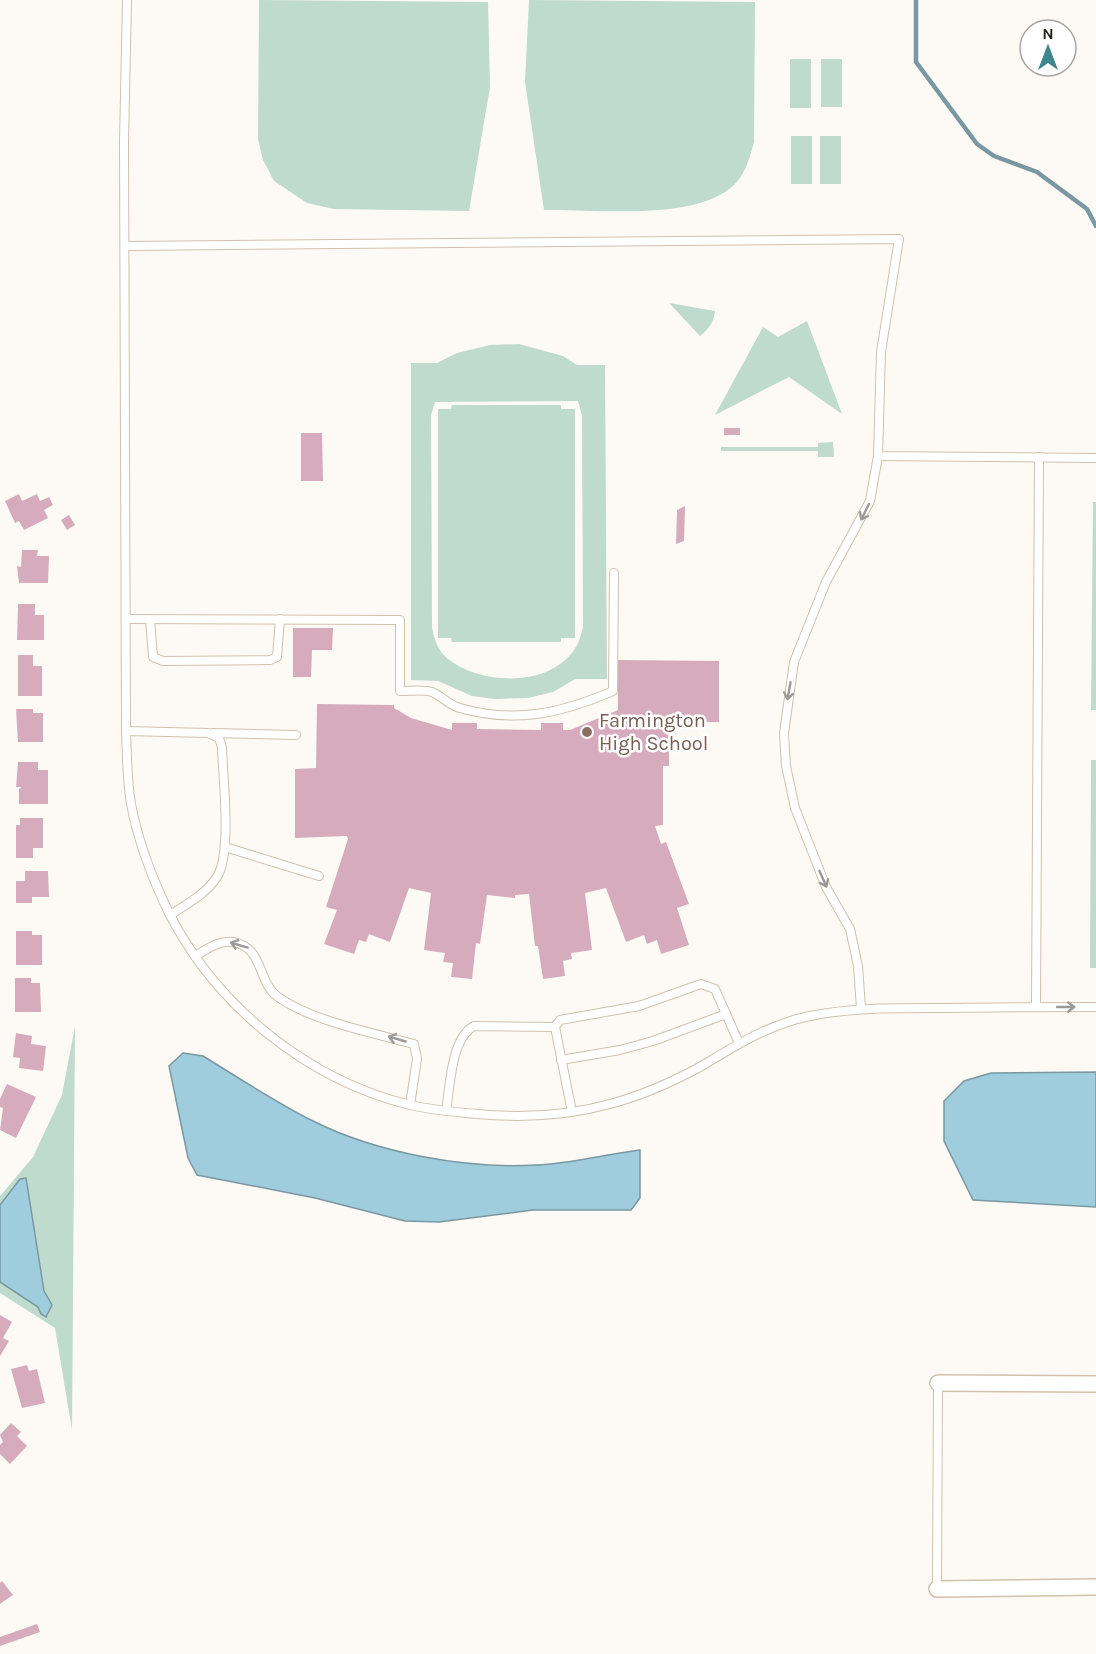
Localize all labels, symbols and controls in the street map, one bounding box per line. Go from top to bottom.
north arrow [1018,18,1078,78]
text: N [1042,24,1054,43]
one-way arrow [858,503,870,521]
one-way arrow [783,680,794,700]
place label: Farmington High School [599,709,708,755]
marker: Farmington High School [580,725,594,739]
one-way arrow [818,870,829,888]
one-way arrow [230,939,249,950]
one-way arrow [1055,1001,1075,1013]
one-way arrow [388,1033,407,1044]

